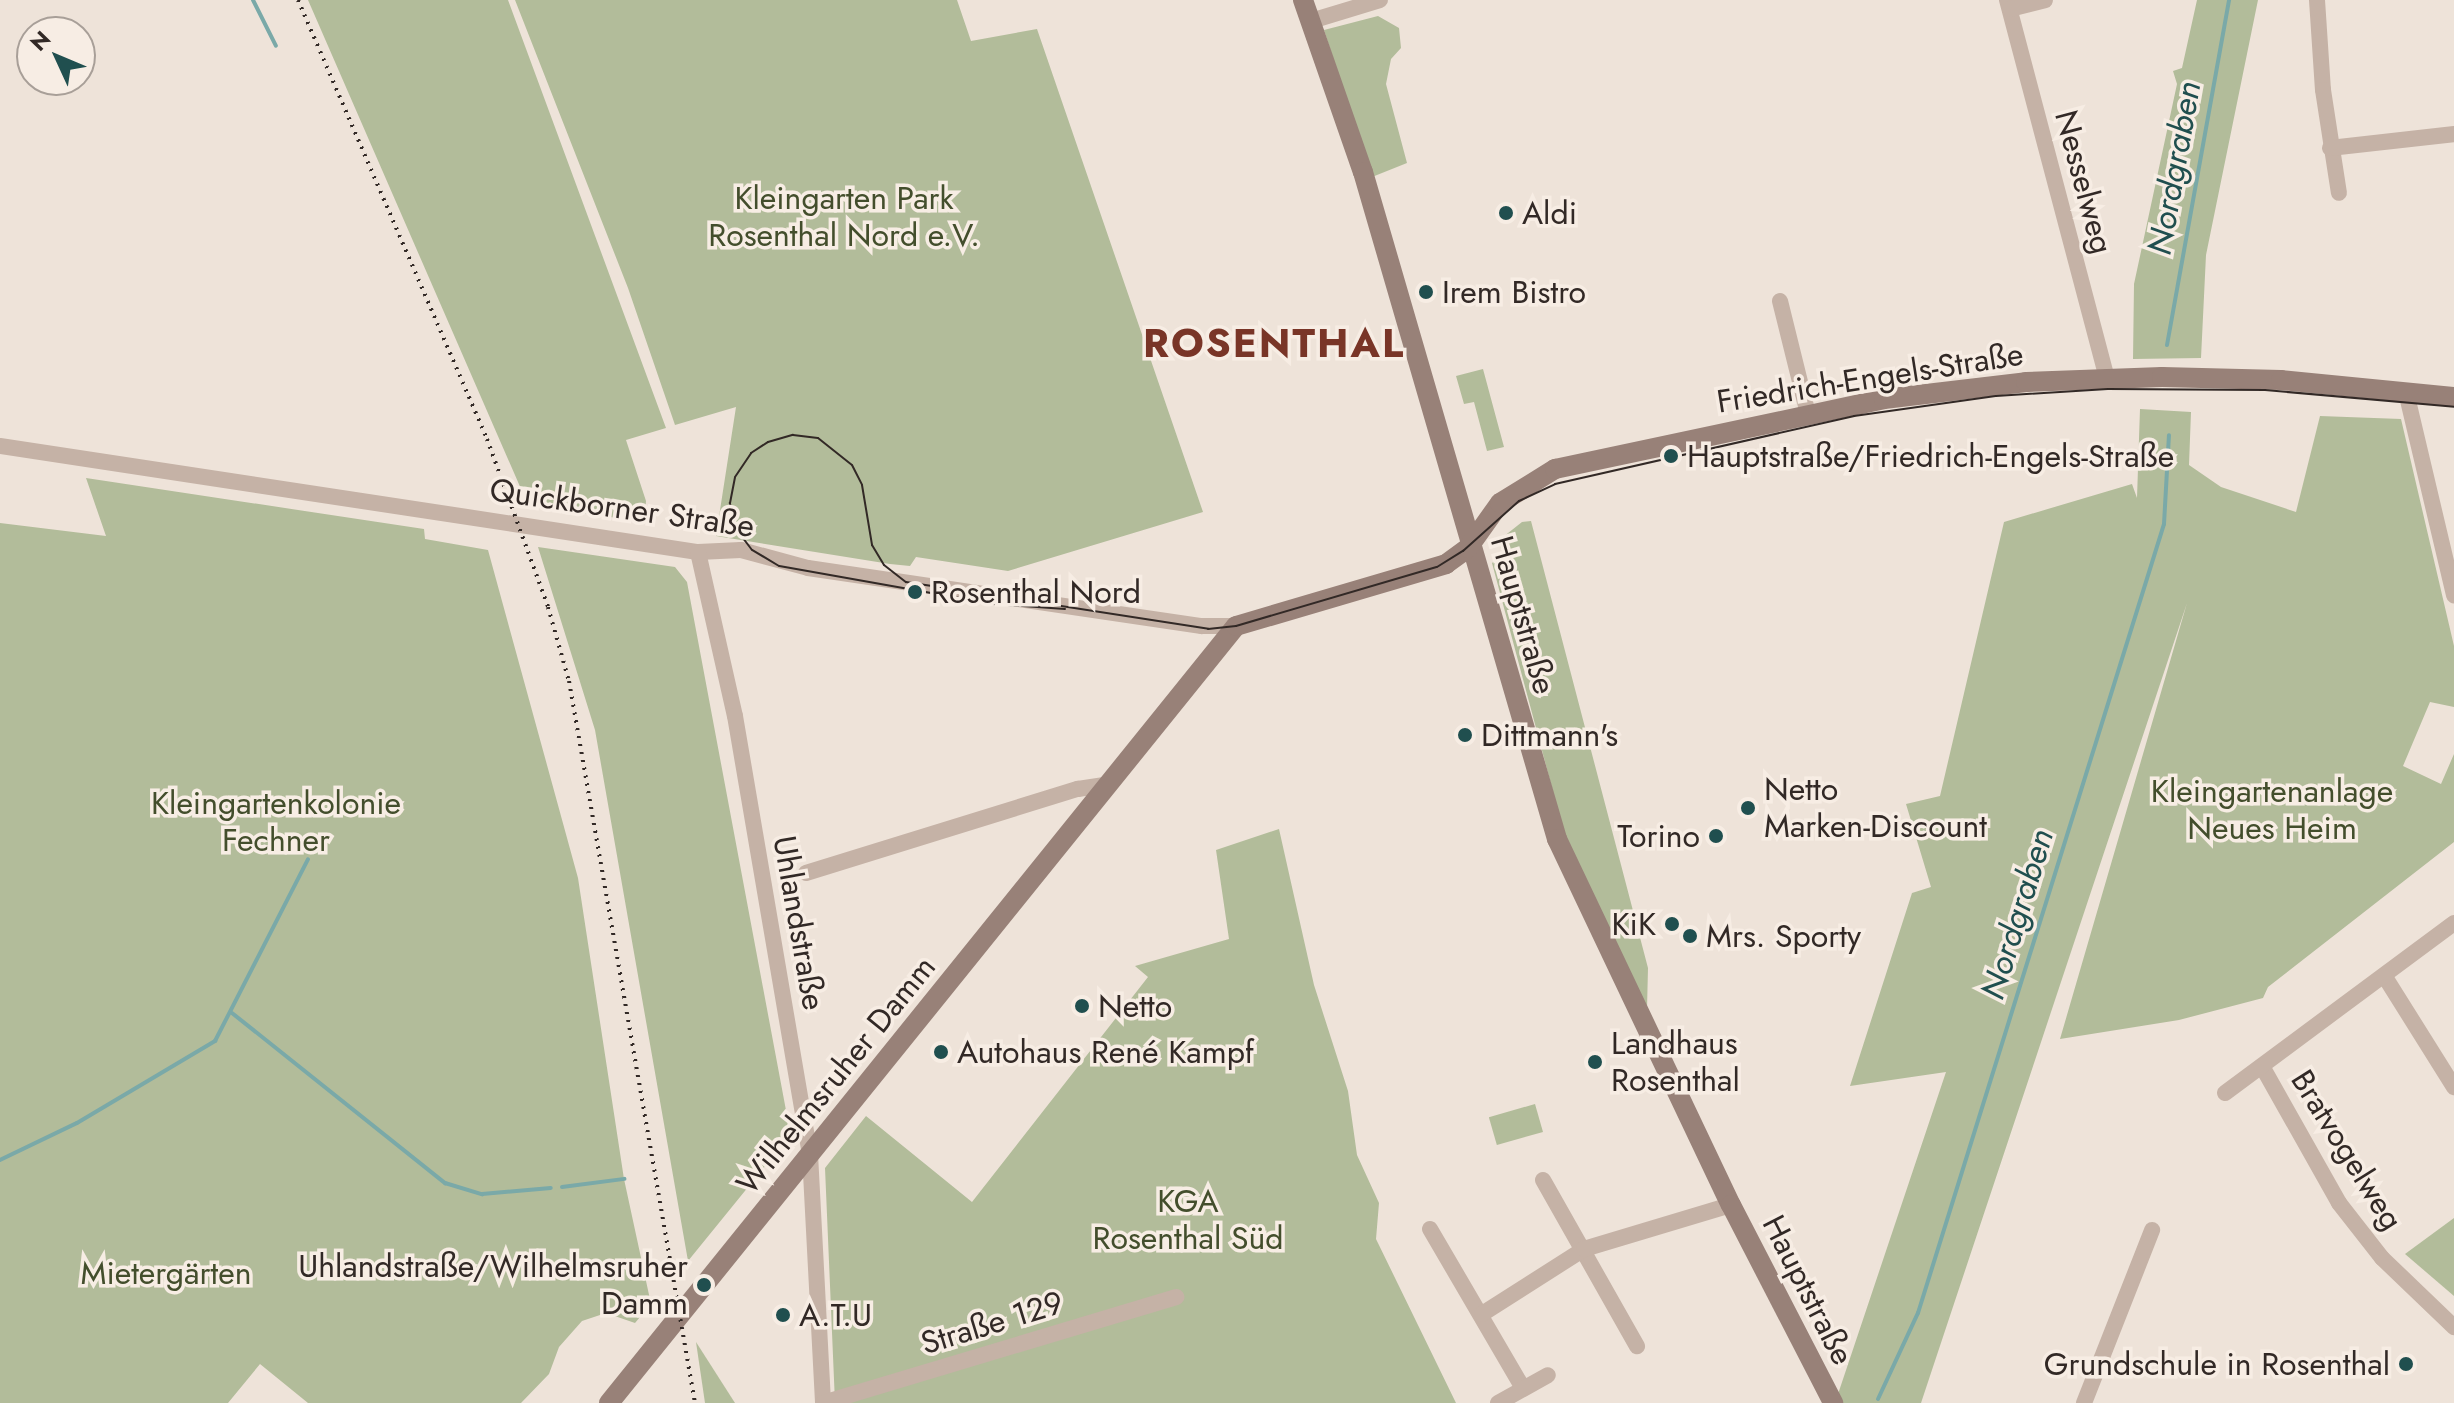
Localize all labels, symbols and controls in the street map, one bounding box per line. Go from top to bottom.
north arrow [16,16,96,96]
text: N [23,23,58,58]
water label: Nordgraben [2139,78,2209,258]
street label: Nesselweg [2046,106,2122,258]
park label: Kleingarten Park Rosenthal Nord e.V. [708,180,980,255]
place label: Aldi [1522,194,1577,232]
marker: Aldi [1497,204,1515,222]
place label: Irem Bistro [1442,273,1586,311]
marker: Irem Bistro [1417,283,1435,301]
district label: ROSENTHAL [1143,319,1405,367]
street label: Friedrich-Engels-Straße [1714,335,2026,421]
place label: Hauptstraße/Friedrich-Engels-Straße [1687,437,2174,475]
marker: Hauptstraße/Friedrich-Engels-Straße [1662,447,1680,465]
street label: Quickborner Straße [487,470,757,546]
street label: Hauptstraße [1482,532,1564,698]
place label: Rosenthal Nord [931,573,1141,611]
marker: Rosenthal Nord [906,583,924,601]
place label: Dittmann's [1481,716,1618,754]
marker: Dittmann's [1456,726,1474,744]
place label: Netto Marken-Discount [1764,771,1987,846]
park label: Kleingartenanlage Neues Heim [2151,773,2393,848]
park label: Kleingartenkolonie Fechner [151,785,401,860]
marker: Netto Marken-Discount [1739,799,1757,817]
place label: Torino [1617,817,1700,855]
water label: Nordgraben [1972,824,2062,1004]
marker: Torino [1707,827,1725,845]
street label: Uhlandstraße [765,833,833,1013]
place label: KiK [1612,905,1656,943]
marker: KiK [1663,915,1681,933]
place label: Mrs. Sporty [1706,917,1861,955]
marker: Mrs. Sporty [1681,927,1699,945]
street label: Wilhelmsruher Damm [728,948,944,1202]
place label: Netto [1098,987,1172,1025]
marker: Netto [1073,997,1091,1015]
place label: Landhaus Rosenthal [1611,1025,1740,1100]
place label: Autohaus René Kampf [957,1033,1254,1071]
marker: Autohaus René Kampf [932,1043,950,1061]
marker: Landhaus Rosenthal [1586,1053,1604,1071]
street label: Bratvogelweg [2283,1063,2411,1237]
park label: KGA Rosenthal Süd [1093,1183,1283,1258]
street label: Hauptstraße [1754,1209,1862,1371]
place label: Uhlandstraße/Wilhelmsruher Damm [298,1248,688,1323]
park label: Mietergärten [80,1254,252,1292]
marker: Uhlandstraße/Wilhelmsruher Damm [695,1276,713,1294]
street label: Straße 129 [916,1283,1068,1363]
place label: A.T.U [799,1296,872,1334]
marker: A.T.U [774,1306,792,1324]
place label: Grundschule in Rosenthal [2044,1345,2390,1383]
marker: Grundschule in Rosenthal [2397,1355,2415,1373]

